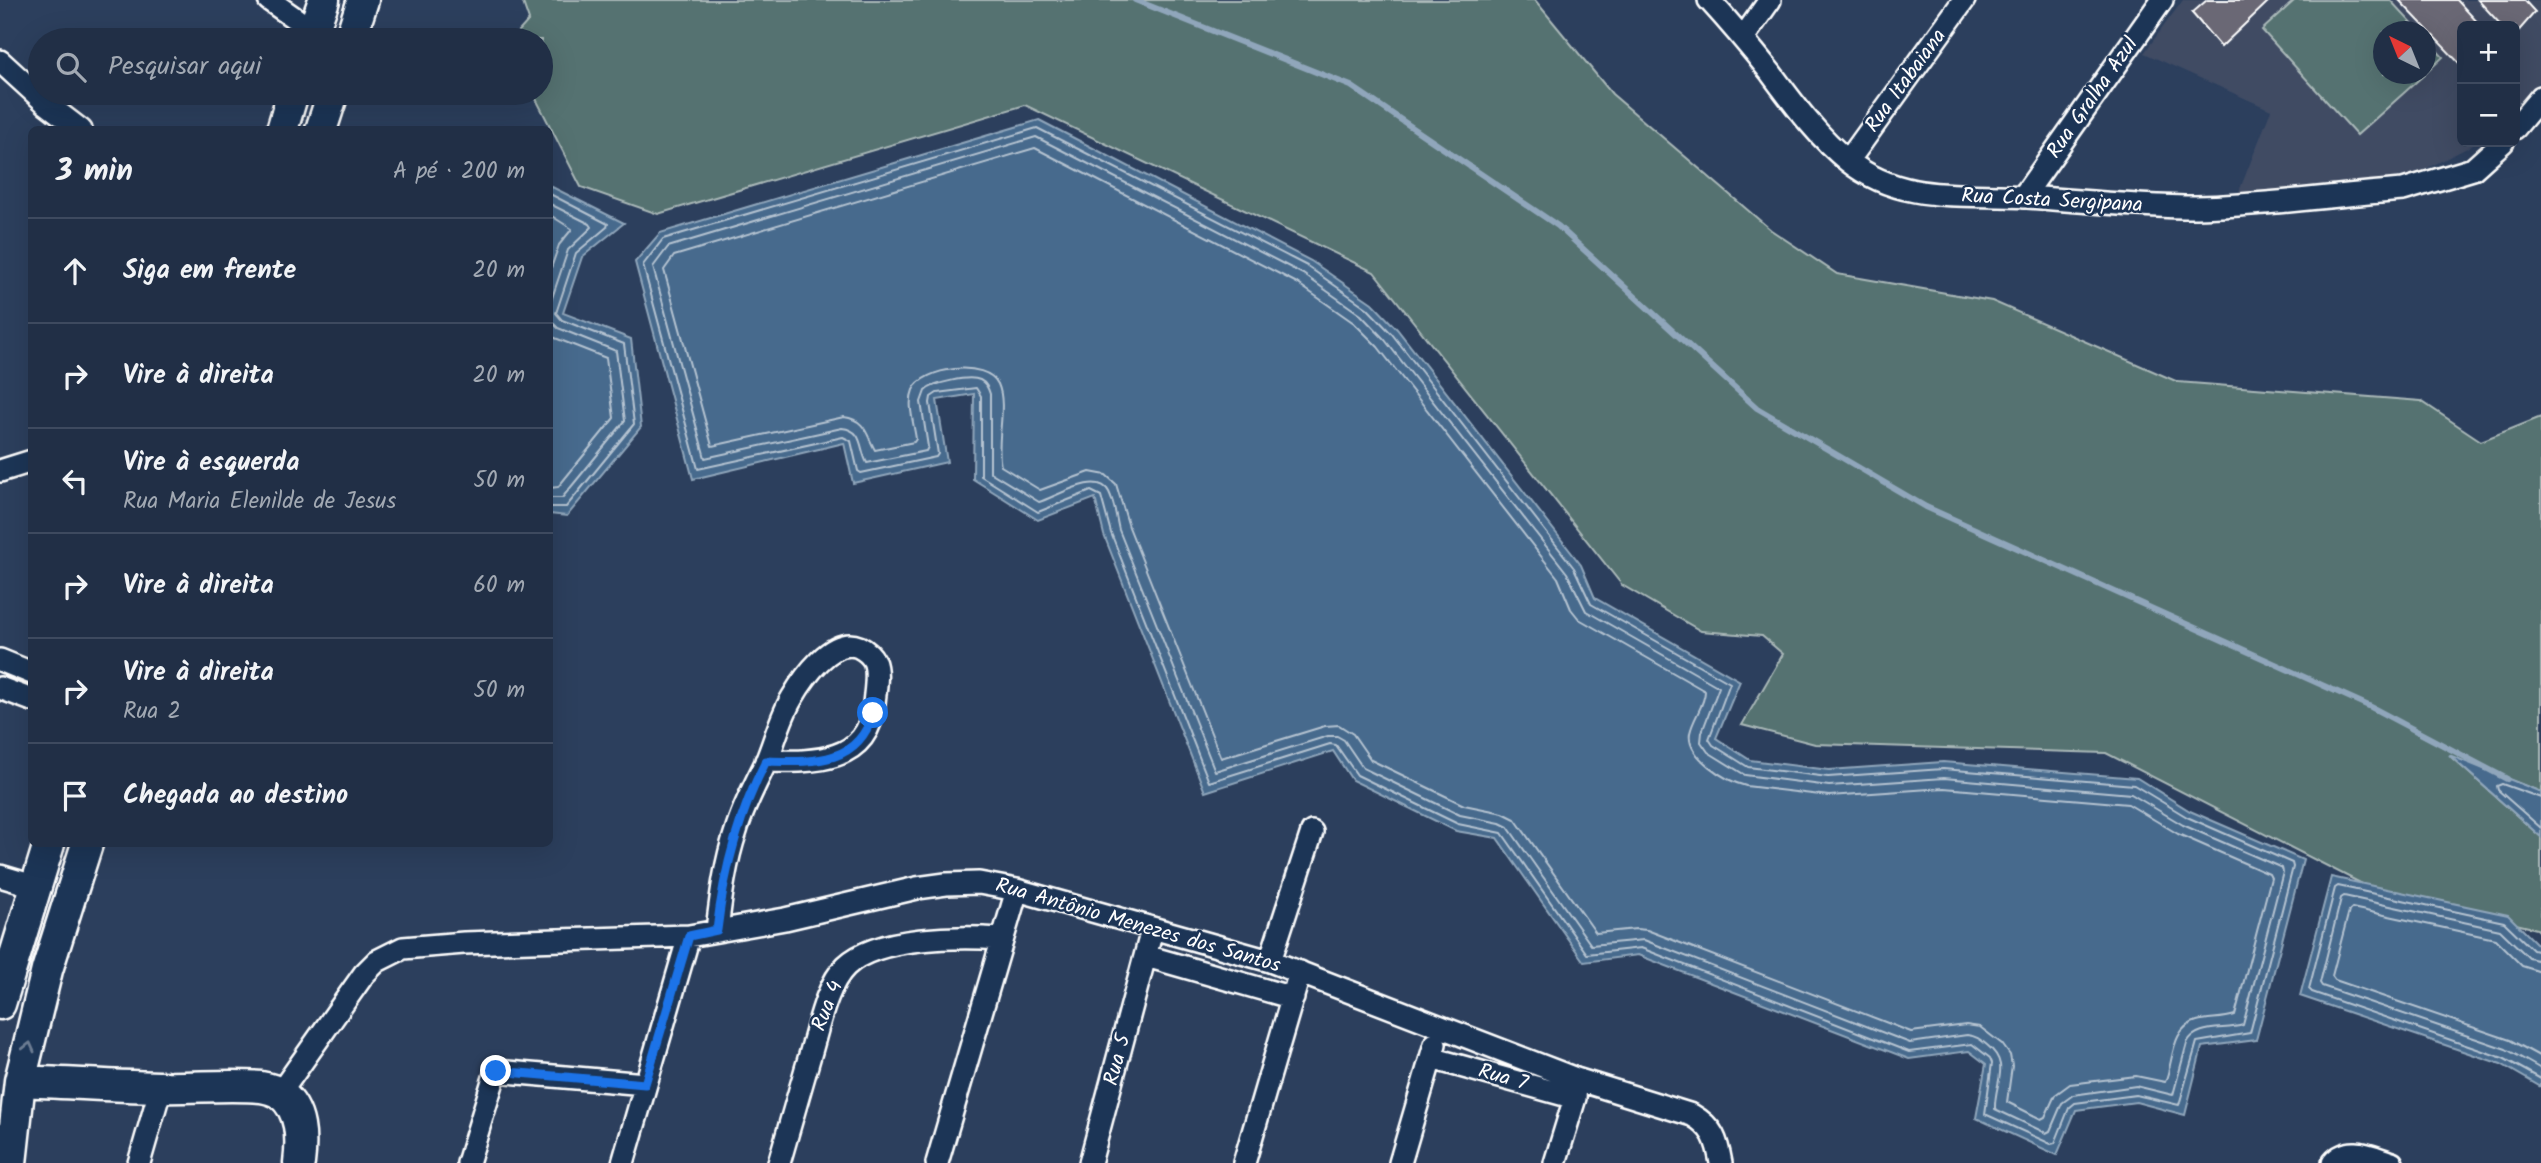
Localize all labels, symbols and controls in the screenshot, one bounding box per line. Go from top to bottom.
north arrow [2373,21,2436,84]
map controls [2457,21,2520,147]
button: + [2457,21,2520,84]
street label: Rua Itabaiana [1857,22,1955,140]
search box [28,28,553,105]
street label: Rua Gralha Azul [2039,30,2147,166]
text: Pesquisar aqui [108,46,261,88]
icon: search [52,48,90,86]
button: − [2457,84,2520,147]
text: 3 min [56,148,133,196]
text: A pé · 200 m [393,154,525,190]
street label: Rua Costa Sergipana [1960,180,2144,222]
text: Siga em frente [123,250,296,292]
icon: ahead [56,252,94,290]
text: 20 m [473,253,525,289]
text: Vire à direita [123,355,274,397]
icon: right [56,357,94,395]
text: 20 m [473,358,525,394]
text: Vire à esquerda [123,442,300,484]
icon: left [56,462,94,500]
text: 50 m [474,463,525,499]
text: Rua Maria Elenilde de Jesus [123,484,396,520]
text: Vire à direita [123,565,274,607]
icon: right [56,567,94,605]
text: 60 m [473,568,525,604]
text: Vire à direita [123,652,274,694]
icon: right [56,672,94,710]
text: 50 m [474,673,525,709]
text: Rua 2 [123,694,181,730]
route start [857,697,888,728]
text: Chegada ao destino [123,775,348,817]
icon: arrive [56,777,94,815]
street label: Rua Antônio Menezes dos Santos [992,869,1284,983]
street label: Rua 4 [803,976,853,1036]
street label: Rua 5 [1095,1029,1141,1089]
one-way arrow [20,1041,35,1053]
route end [480,1055,511,1086]
street label: Rua 7 [1474,1055,1533,1101]

